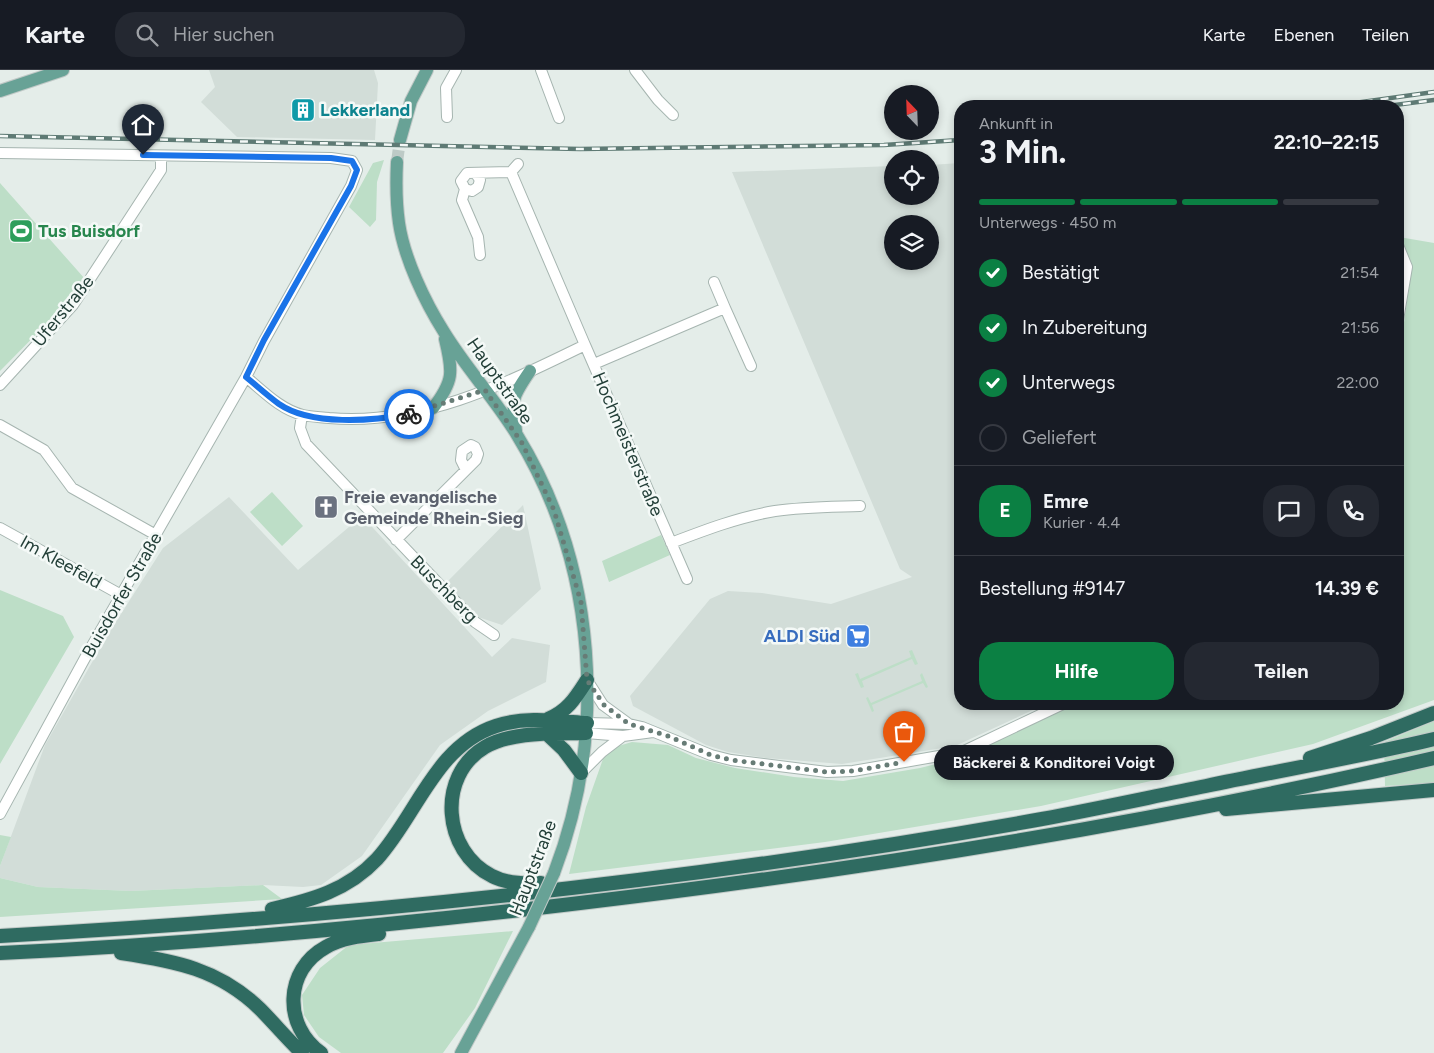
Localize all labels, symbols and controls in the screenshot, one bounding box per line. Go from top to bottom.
search box [115,12,465,57]
text: Karte [25,20,85,49]
icon: search [133,21,161,49]
text: Hier suchen [173,23,274,46]
text: Karte [1203,24,1245,46]
text: Ebenen [1273,24,1334,46]
text: Teilen [1362,24,1409,46]
north arrow [884,85,939,140]
map controls [884,85,939,270]
building icon: Lekkerland [290,97,316,123]
place label: Lekkerland [320,99,410,121]
pin [122,104,164,155]
icon: home [129,111,157,139]
text: Ankunft in [979,114,1053,133]
text: 22:10–22:15 [1274,131,1379,154]
text: 3 Min. [979,133,1066,171]
button: locate [884,150,939,205]
text: Unterwegs · 450 m [979,213,1116,232]
button: layers [884,215,939,270]
sports icon: Tus Buisdorf [8,218,34,244]
place label: Tus Buisdorf [38,220,141,242]
icon: check [979,259,1007,287]
text: Bestätigt [1022,261,1100,284]
text: 21:54 [1340,263,1379,282]
street label: Uferstraße [27,271,99,351]
icon: check [979,314,1007,342]
text: In Zubereitung [1022,316,1147,339]
text: 21:56 [1341,318,1379,337]
street label: Hauptstraße [462,333,538,429]
street label: Hochmeisterstraße [588,369,668,520]
icon: check [979,369,1007,397]
text: Unterwegs [1022,371,1115,394]
text: 22:00 [1337,373,1379,392]
courier [384,389,434,439]
icon: bike [395,400,423,428]
text: Geliefert [1022,426,1097,449]
button: chat [1263,485,1315,537]
button: phone [1327,485,1379,537]
place label: Freie evangelische Gemeinde Rhein-Sieg [344,486,523,529]
text: Emre [1043,490,1089,513]
church icon: Freie evangelische Gemeinde Rhein-Sieg [313,494,339,520]
text: E [999,499,1011,522]
text: Kurier · 4.4 [1043,513,1120,532]
street label: Buisdorfer Straße [77,528,167,661]
street label: Im Kleefeld [16,531,106,593]
street label: Buschberg [406,551,482,627]
text: Bestellung #9147 [979,577,1125,600]
text: 14.39 € [1315,577,1379,600]
supermarket icon: ALDI Süd [845,623,871,649]
place label: ALDI Süd [764,625,840,647]
button: Hilfe [979,642,1174,700]
button: Teilen [1184,642,1379,700]
pin [883,711,925,762]
icon: bag [890,718,918,746]
callout: Bäckerei & Konditorei Voigt [934,744,1174,780]
text: Bäckerei & Konditorei Voigt [953,753,1155,772]
street label: Hauptstraße [505,817,561,919]

